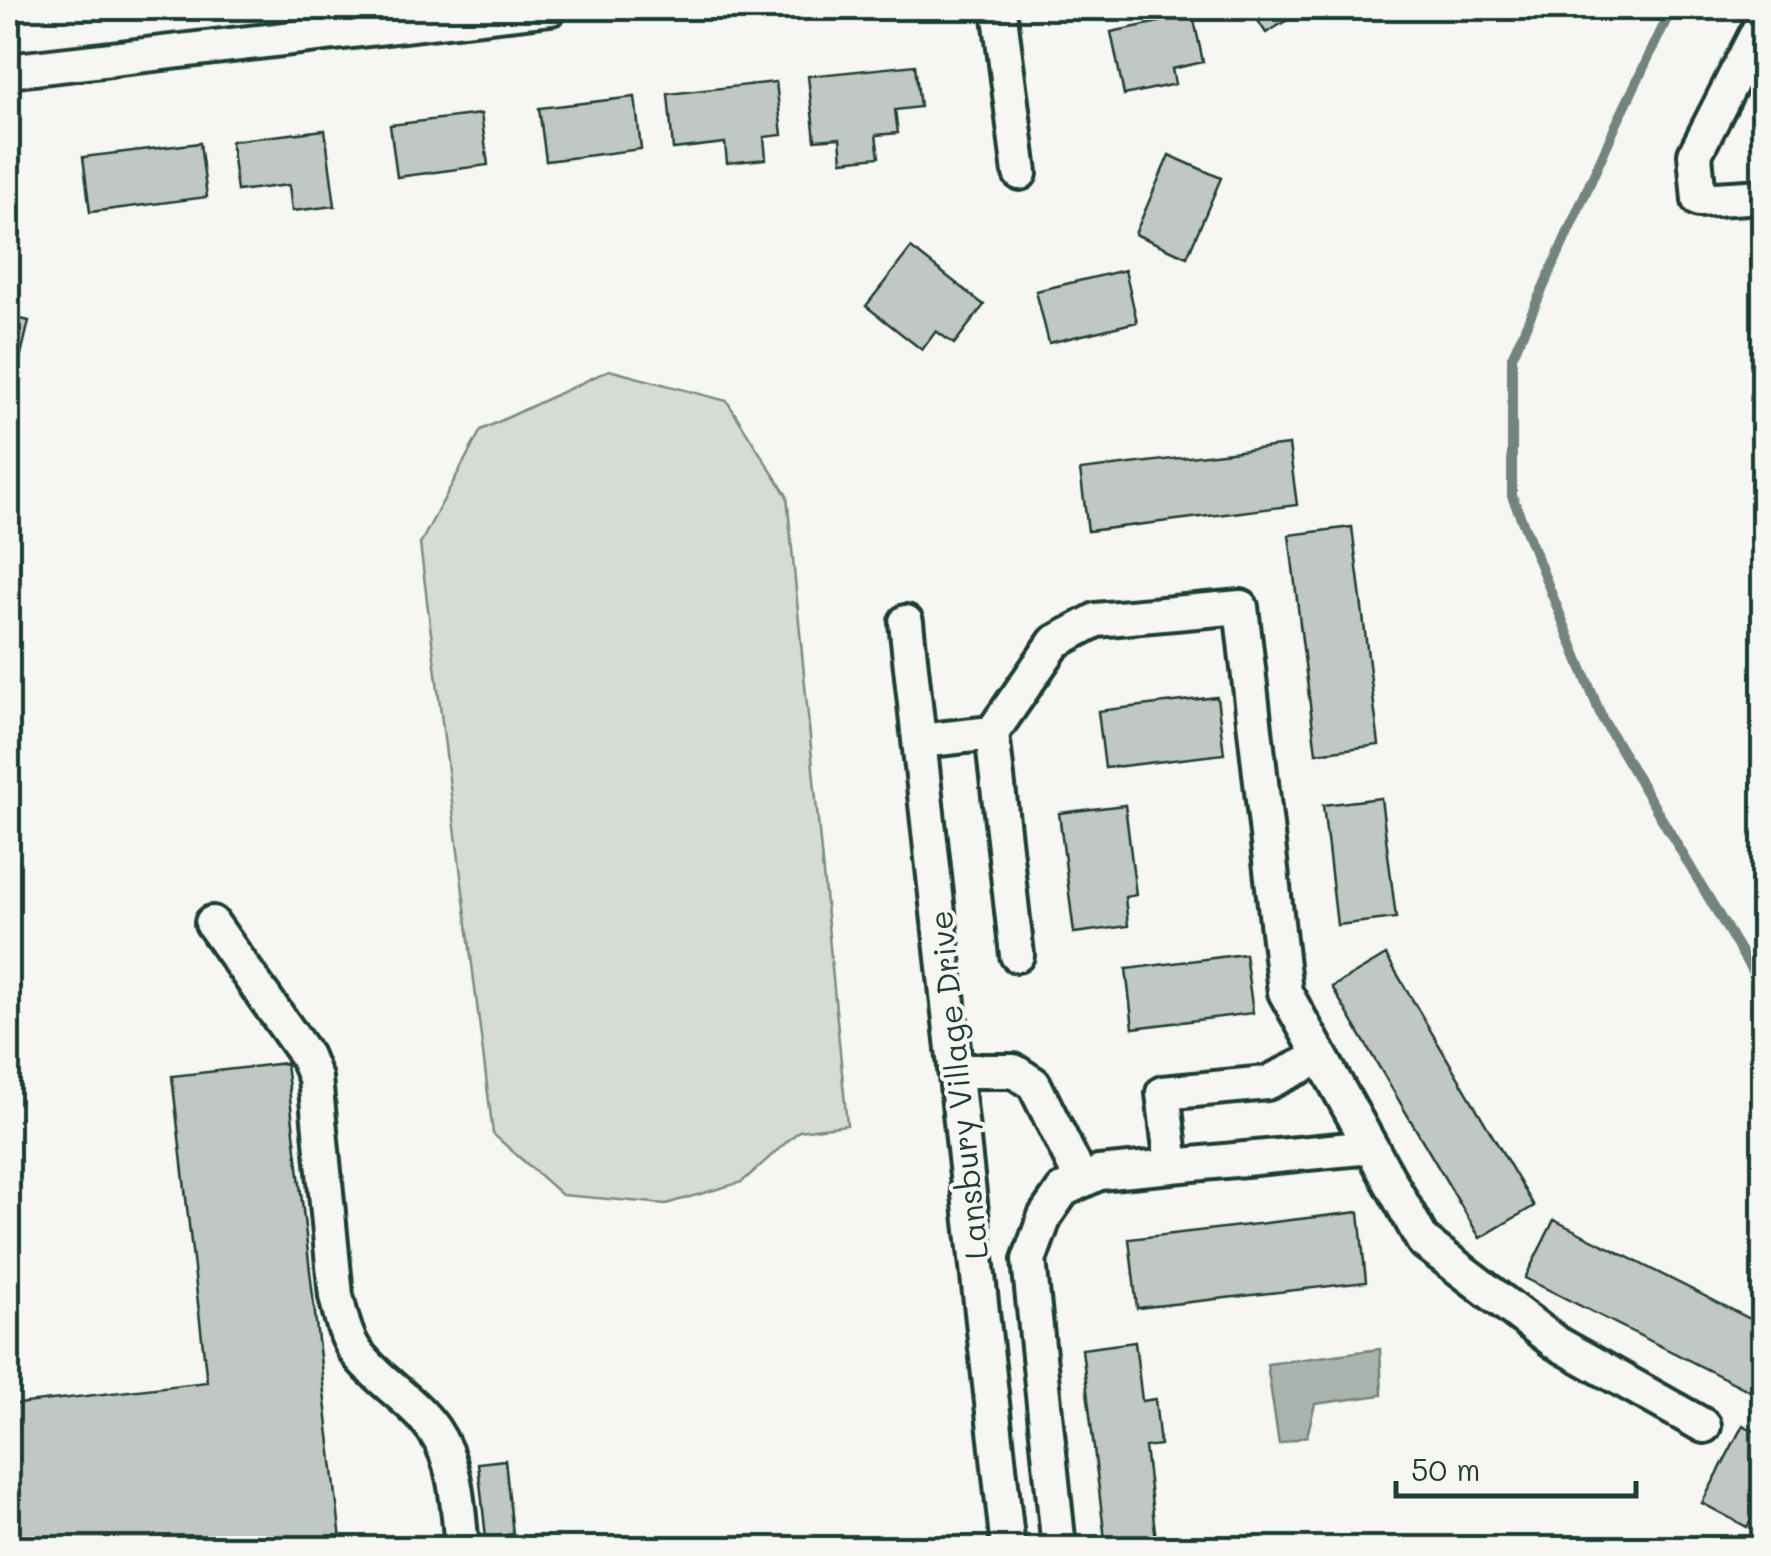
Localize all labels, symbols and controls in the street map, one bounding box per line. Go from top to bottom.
street label: Lansbury Village Drive [918,908,997,1261]
scale bar [1396,1436,1636,1498]
text: 50 m [1411,1449,1481,1489]

